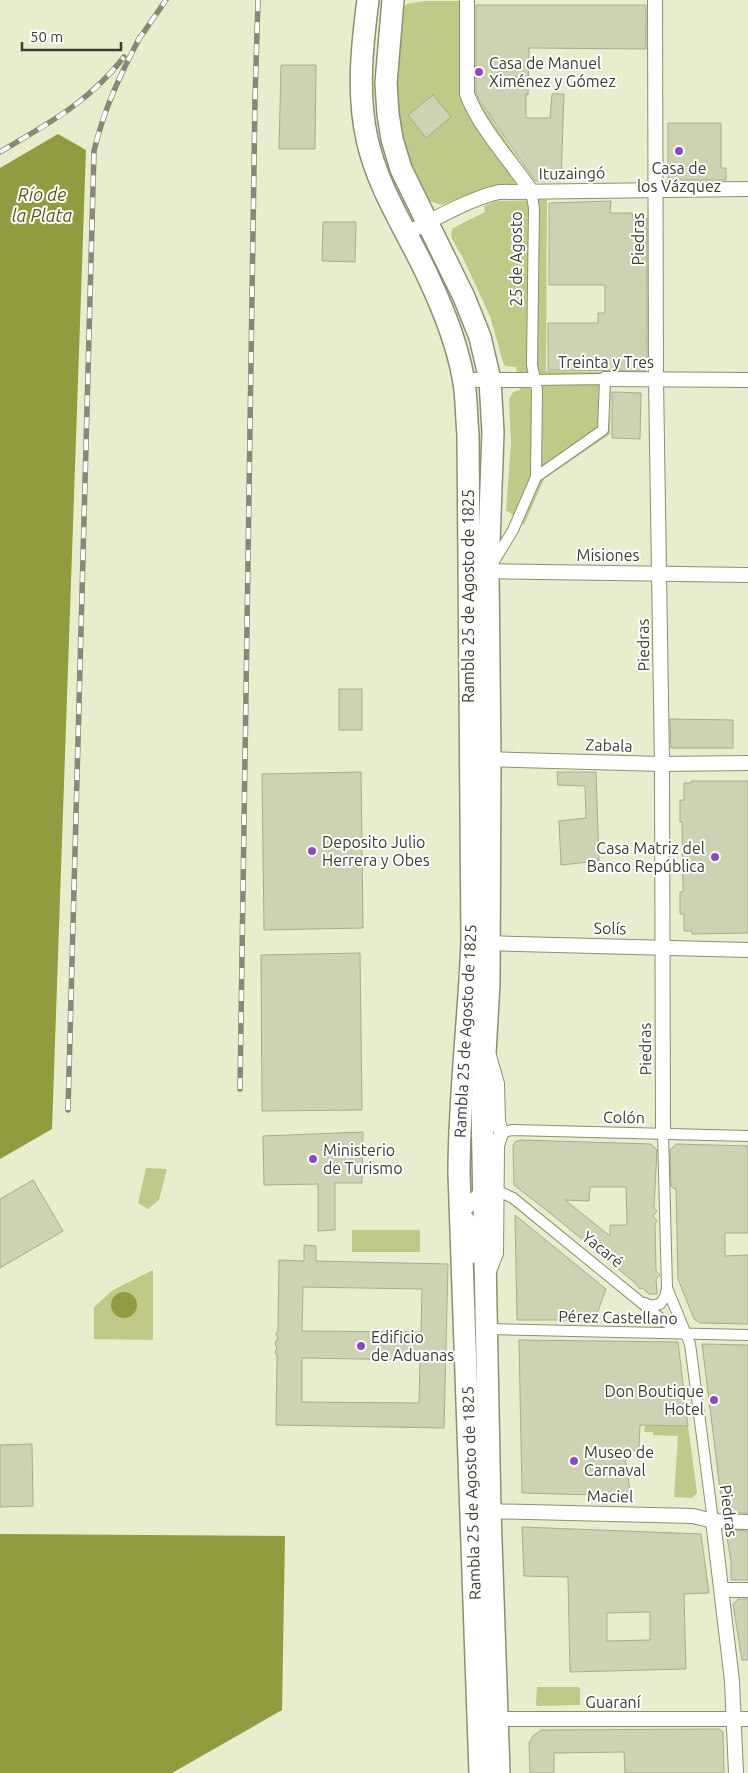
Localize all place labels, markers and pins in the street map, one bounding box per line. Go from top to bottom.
place label: Casa de Manuel Ximénez y Gómez [489,54,616,90]
marker: Casa de Manuel Ximénez y Gómez [473,66,485,78]
marker: Casa de los Vázquez [673,145,685,157]
place label: Casa de los Vázquez [637,159,721,195]
place label: Deposito Julio Herrera y Obes [322,833,430,869]
place label: Casa Matriz del Banco República [587,839,705,875]
marker: Deposito Julio Herrera y Obes [306,845,318,857]
marker: Casa Matriz del Banco República [709,851,721,863]
place label: Ministerio de Turismo [323,1141,403,1177]
marker: Ministerio de Turismo [307,1153,319,1165]
place label: Edificio de Aduanas [371,1328,454,1364]
marker: Edificio de Aduanas [355,1340,367,1352]
place label: Don Boutique Hotel [604,1382,704,1418]
marker: Don Boutique Hotel [708,1394,720,1406]
place label: Museo de Carnaval [584,1443,654,1479]
marker: Museo de Carnaval [568,1455,580,1467]

